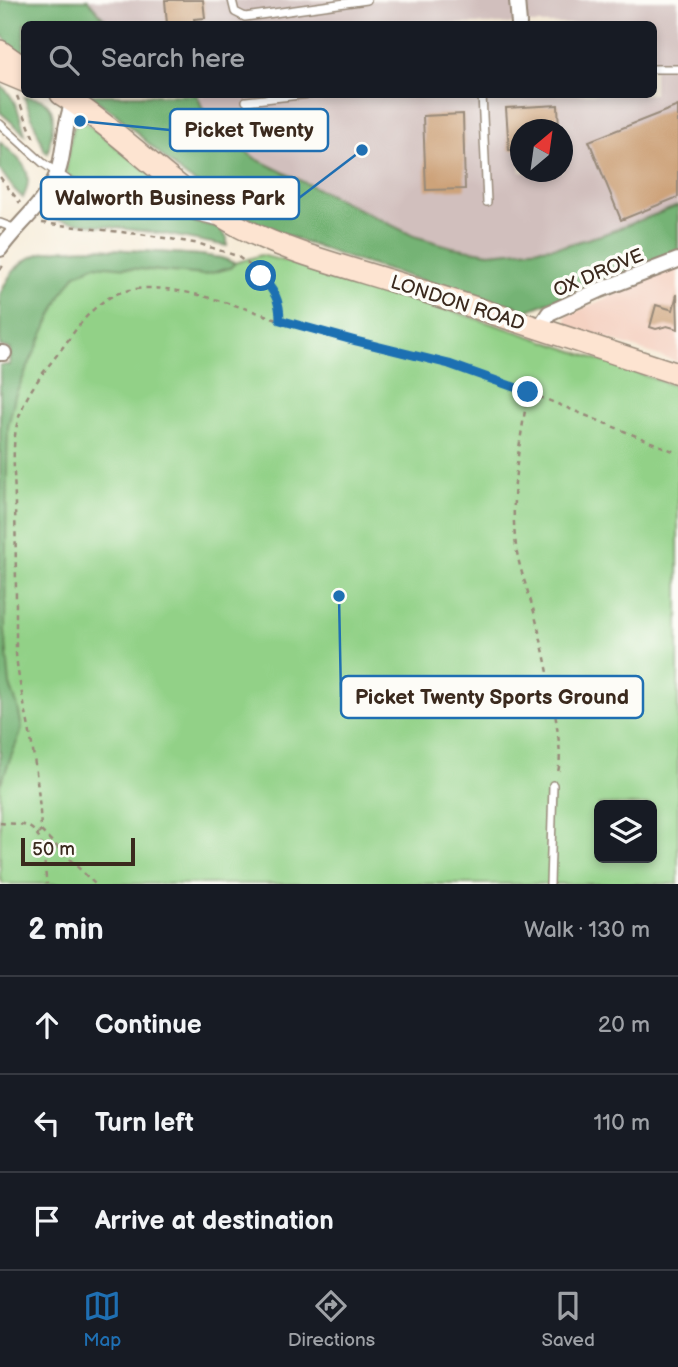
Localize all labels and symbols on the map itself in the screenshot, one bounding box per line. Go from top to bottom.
callout: Picket Twenty [170,109,328,151]
text: Picket Twenty [184,118,314,143]
north arrow [510,119,573,182]
callout: Walworth Business Park [41,177,299,219]
text: Walworth Business Park [55,186,285,211]
street label: OX DROVE [550,244,647,303]
route start [245,260,276,291]
street label: LONDON ROAD [388,271,528,336]
route end [512,376,543,407]
callout: Picket Twenty Sports Ground [341,676,643,718]
text: Picket Twenty Sports Ground [355,685,629,710]
scale bar [21,835,135,867]

